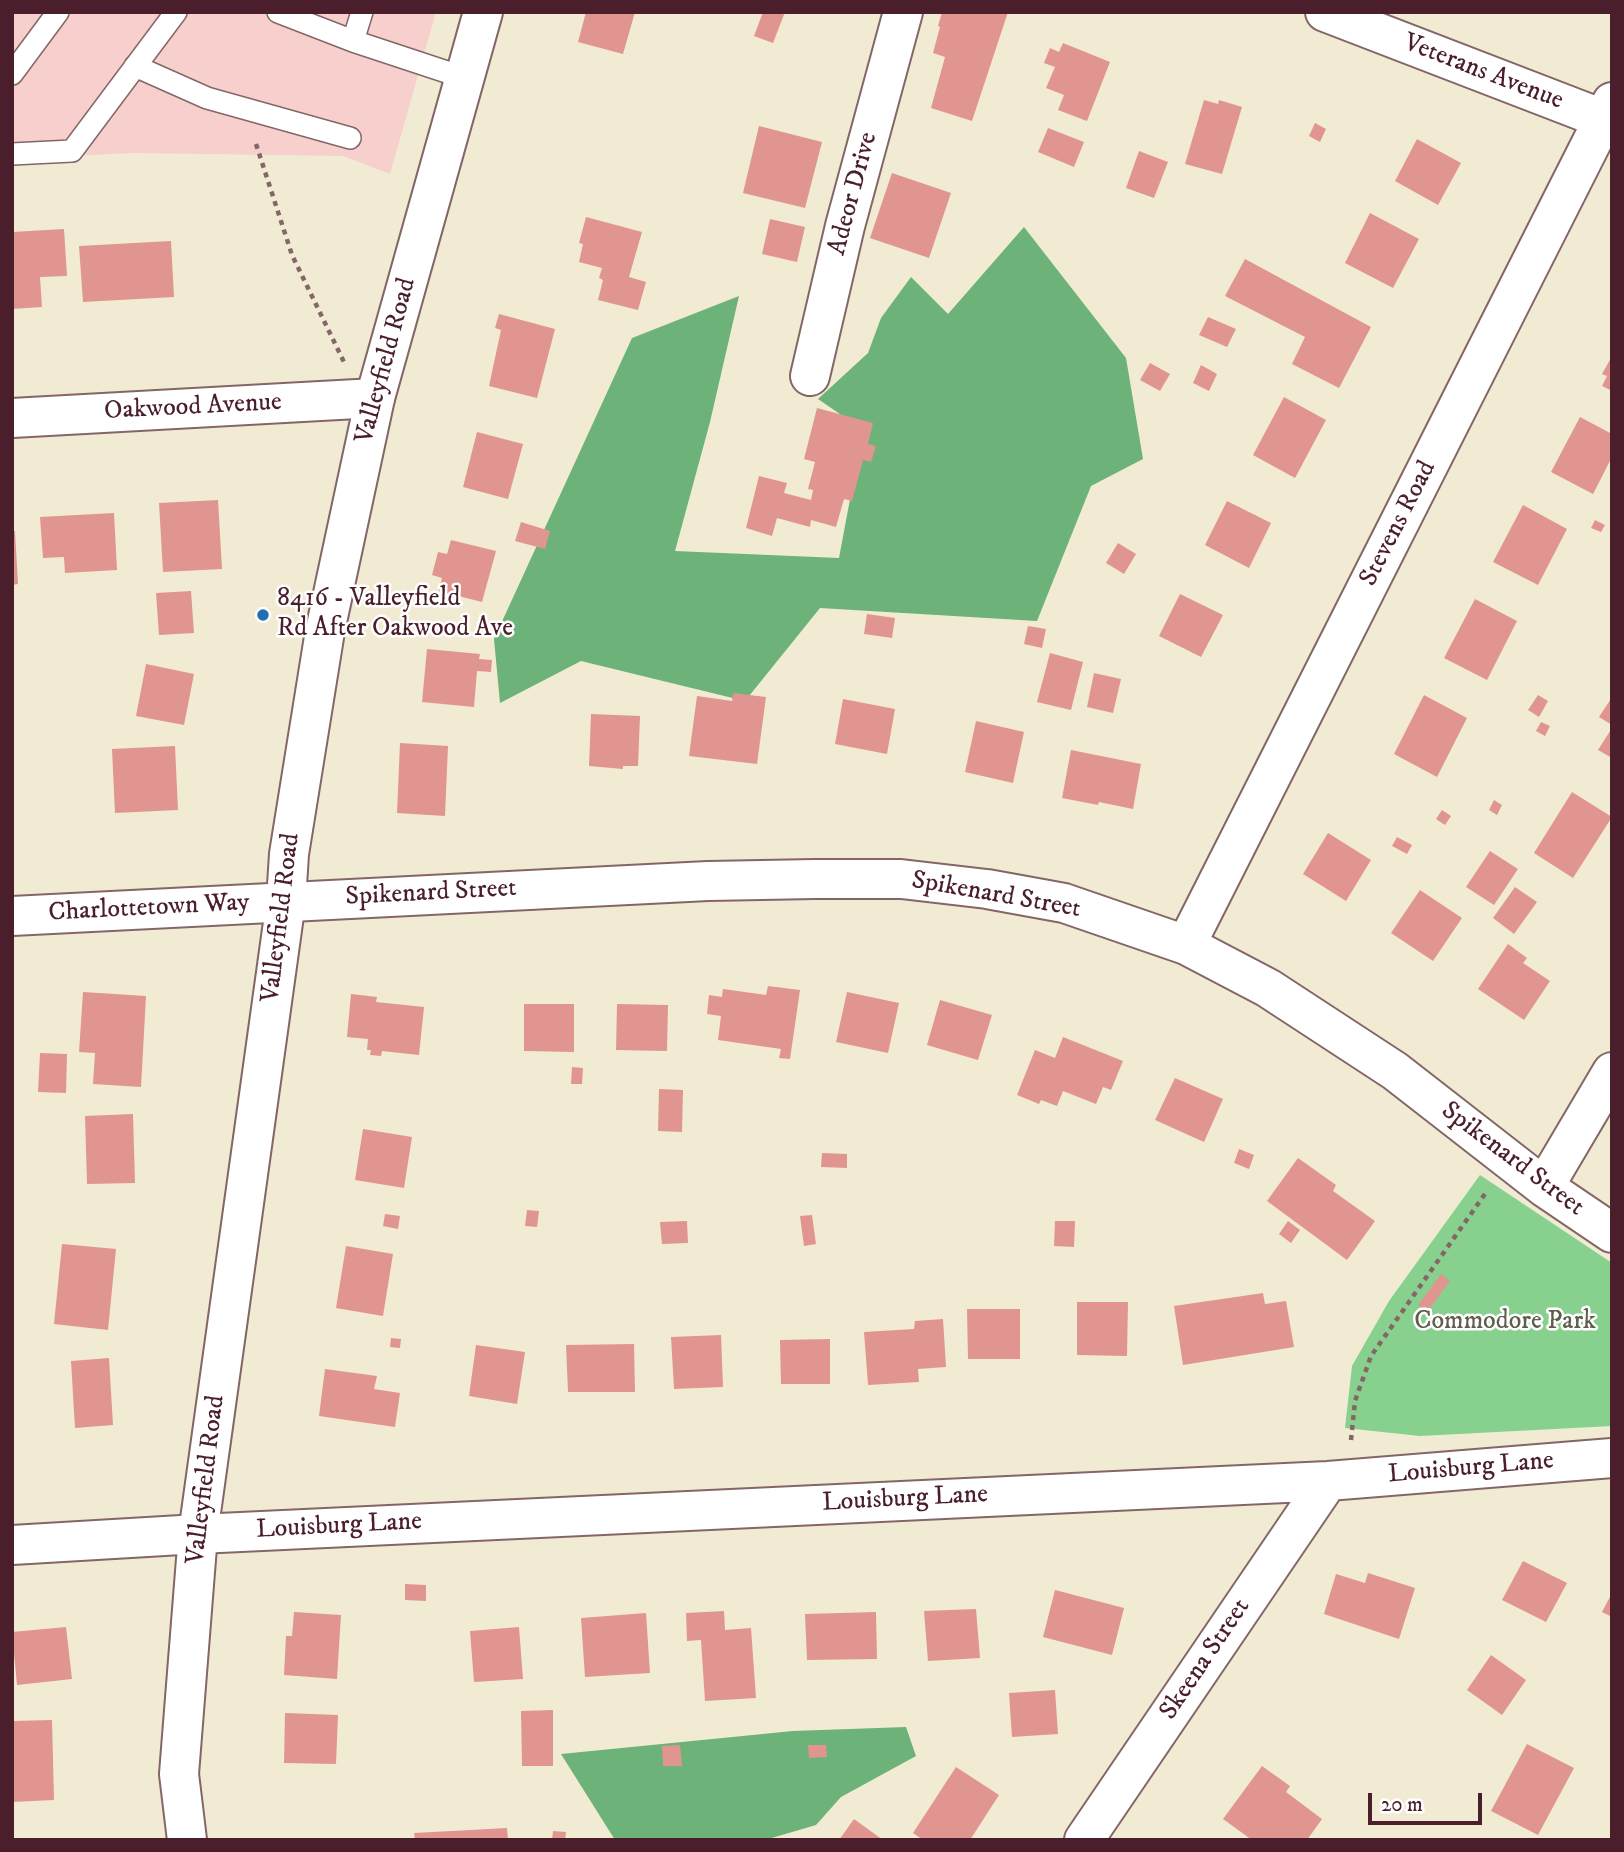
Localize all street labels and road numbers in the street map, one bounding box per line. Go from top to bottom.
street label: Veterans Avenue [1399,28,1567,118]
street label: Adeor Drive [823,129,885,259]
street label: Valleyfield Road [350,275,424,447]
street label: Oakwood Avenue [103,388,283,428]
street label: Stevens Road [1354,456,1444,592]
street label: Valleyfield Road [256,832,308,1004]
street label: Spikenard Street [909,866,1083,926]
street label: Spikenard Street [345,874,517,914]
street label: Charlottetown Way [48,888,250,930]
street label: Spikenard Street [1434,1096,1590,1224]
street label: Valleyfield Road [181,1394,233,1566]
street label: Louisburg Lane [1387,1446,1555,1492]
street label: Louisburg Lane [821,1480,989,1520]
street label: Louisburg Lane [255,1507,423,1547]
street label: Skeena Street [1154,1593,1258,1727]

